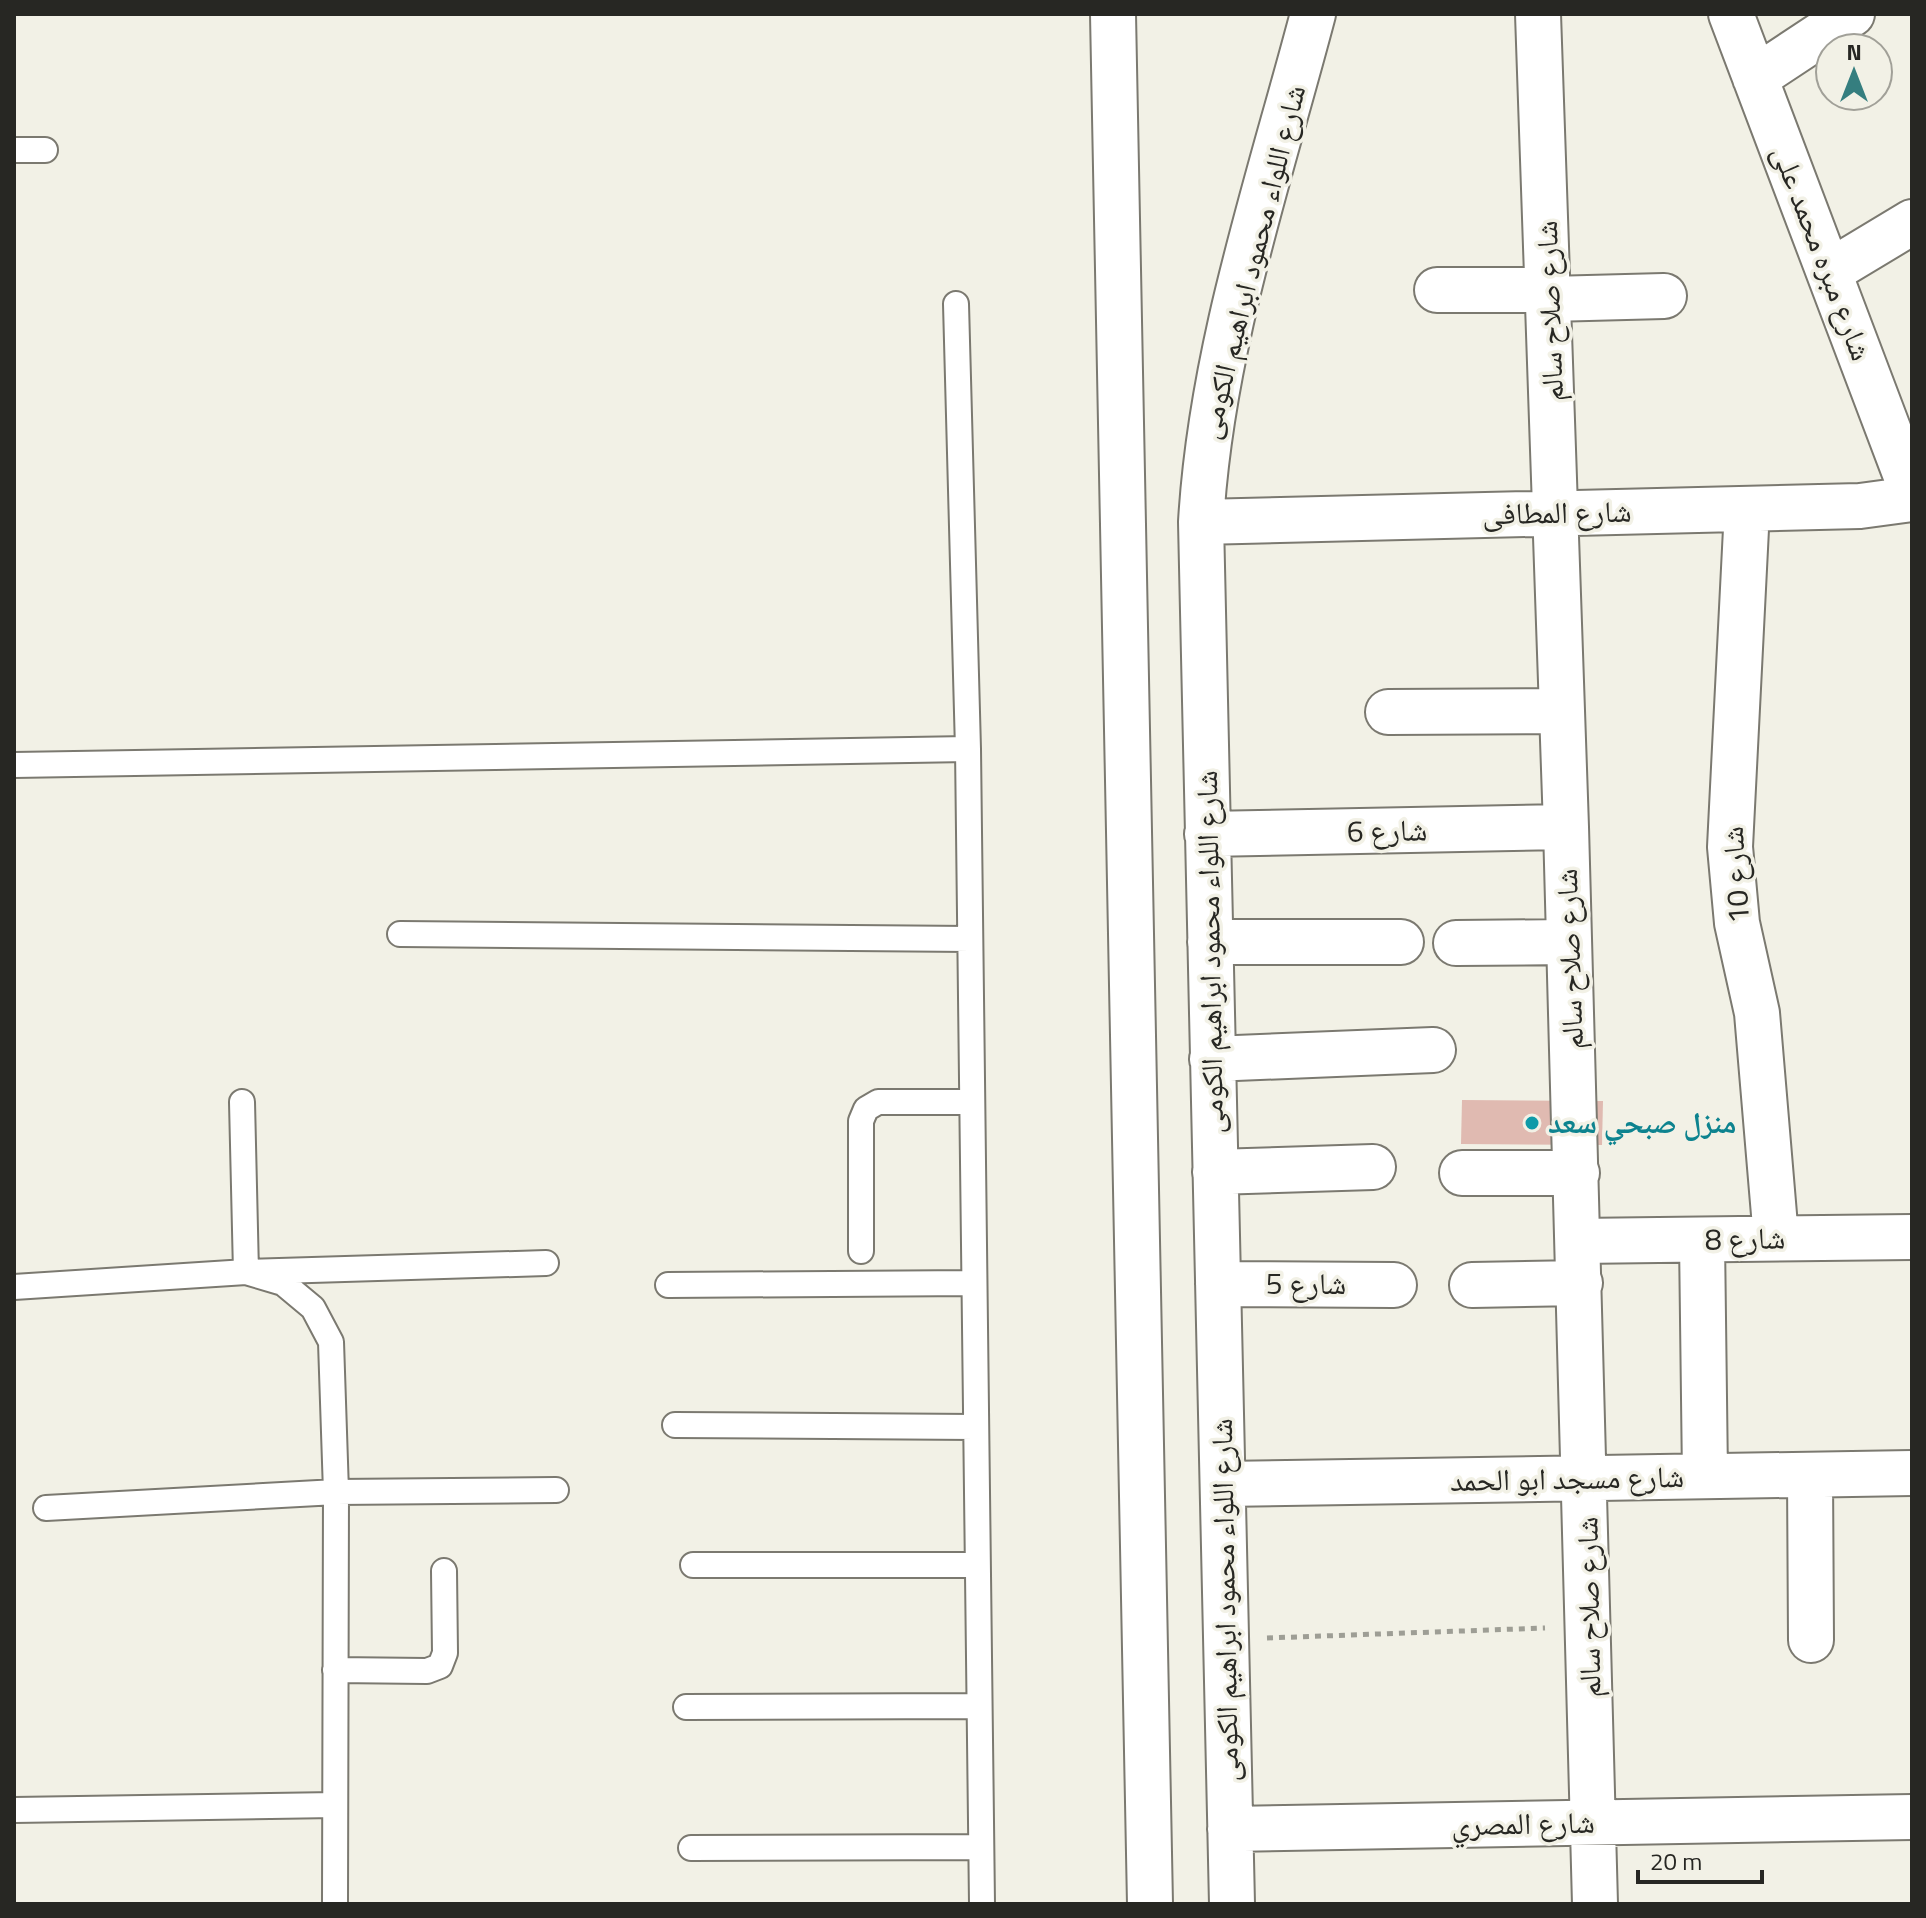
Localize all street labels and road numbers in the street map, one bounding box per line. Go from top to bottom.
street label: شارع اللواء محمود ابراهيم الكومى [1185,80,1317,444]
street label: شارع مبره محمد على [1761,138,1885,367]
street label: شارع صلاح سالم [1523,220,1575,402]
street label: شارع المطافى [1482,488,1632,536]
street label: شارع اللواء محمود ابراهيم الكومى [1183,770,1235,1134]
street label: شارع 6 [1346,806,1428,854]
street label: شارع 10 [1709,825,1761,925]
street label: شارع صلاح سالم [1543,868,1595,1050]
street label: شارع 8 [1704,1214,1786,1262]
street label: شارع 5 [1266,1260,1346,1306]
street label: شارع اللواء محمود ابراهيم الكومى [1198,1418,1250,1782]
street label: شارع مسجد ابو الحمد [1450,1453,1684,1503]
street label: شارع صلاح سالم [1563,1516,1613,1698]
street label: شارع المصري [1451,1799,1595,1849]

